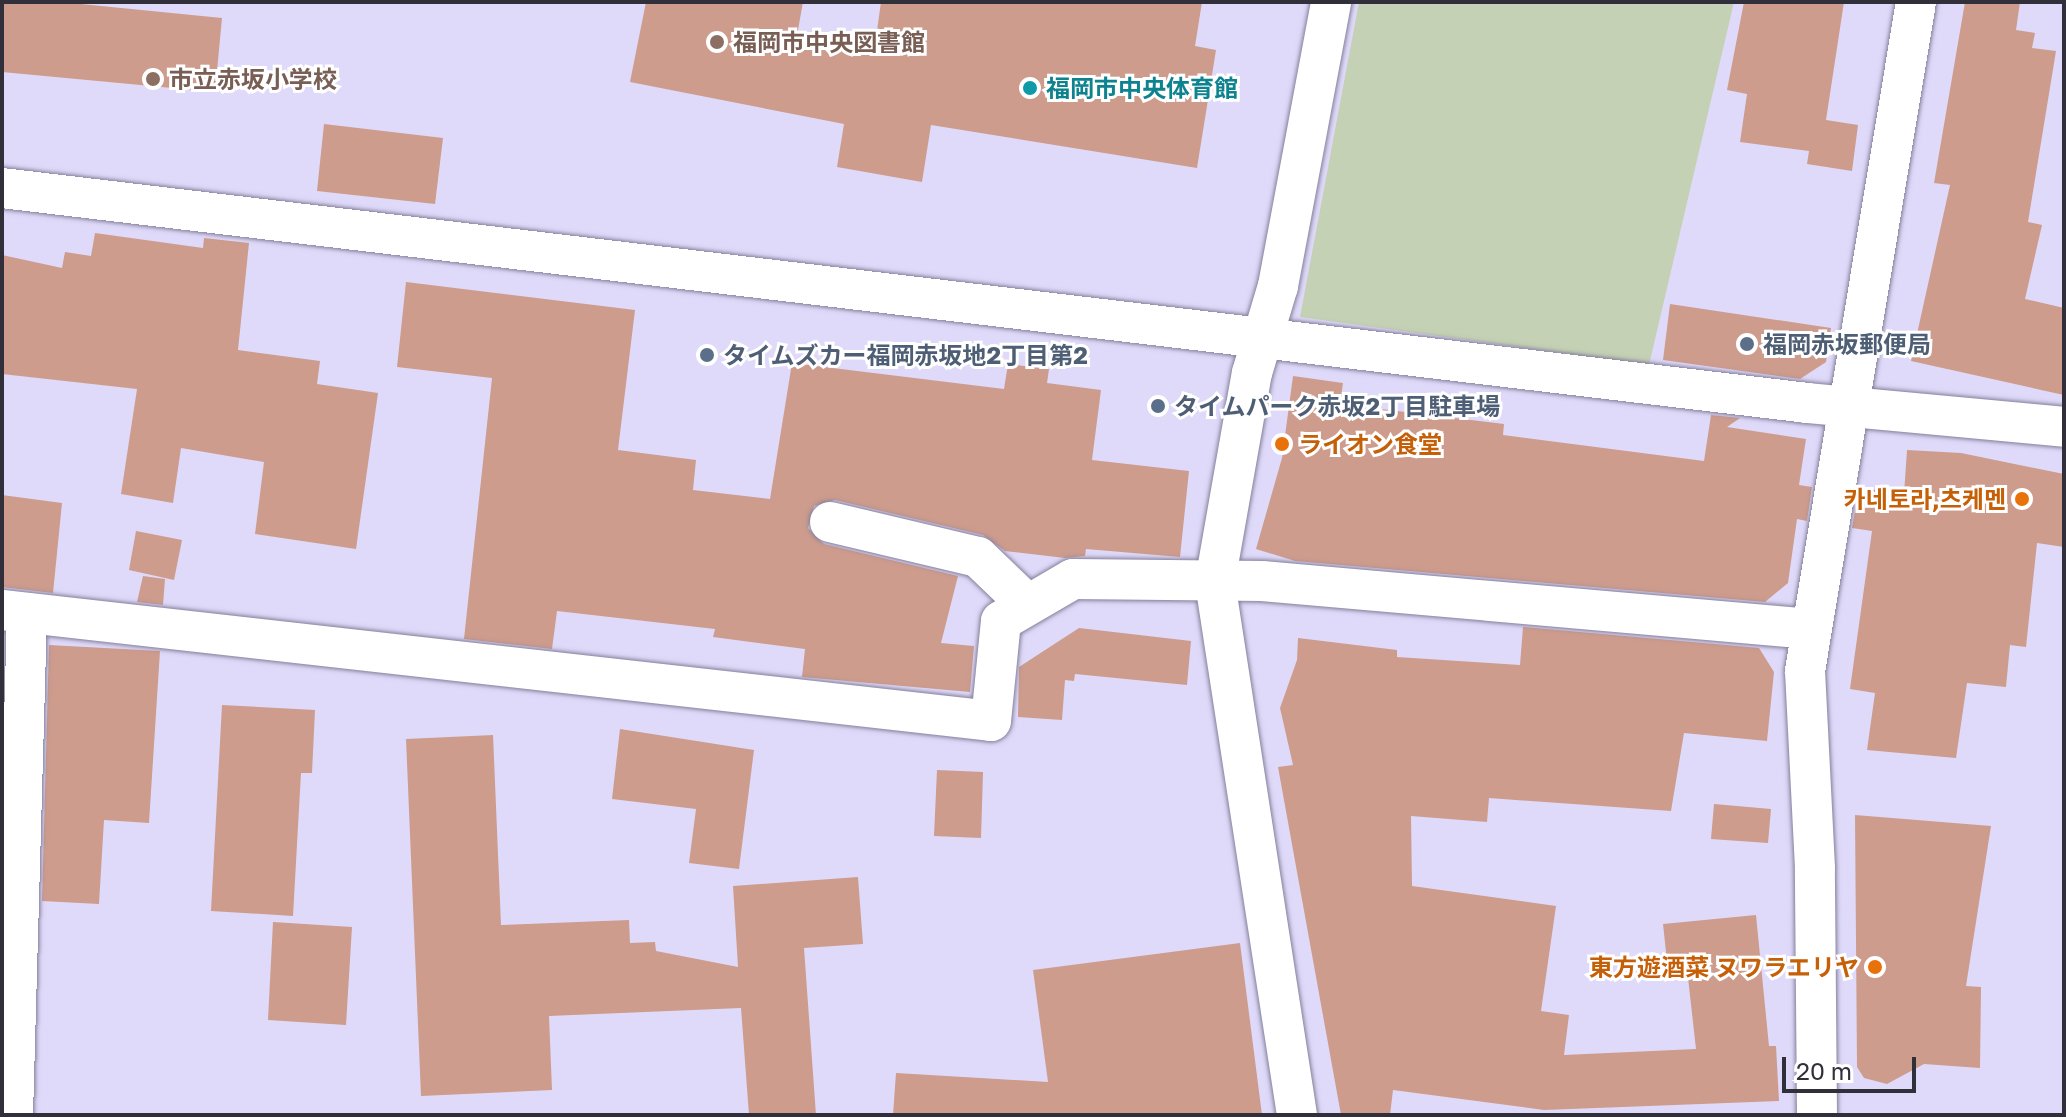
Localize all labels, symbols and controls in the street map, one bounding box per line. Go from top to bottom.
place label: 福岡市中央図書館 [733,28,925,56]
marker: 福岡市中央図書館 [708,33,726,51]
place label: 市立赤坂小学校 [169,65,337,93]
marker: 市立赤坂小学校 [144,70,162,88]
place label: 福岡市中央体育館 [1046,74,1238,102]
marker: 福岡市中央体育館 [1021,79,1039,97]
place label: 福岡赤坂郵便局 [1763,330,1931,358]
marker: 福岡赤坂郵便局 [1738,335,1756,353]
place label: タイムズカー福岡赤坂地2丁目第2 [723,341,1088,369]
marker: タイムズカー福岡赤坂地2丁目第2 [698,346,716,364]
place label: タイムパーク赤坂2丁目駐車場 [1174,392,1501,420]
marker: タイムパーク赤坂2丁目駐車場 [1149,397,1167,415]
place label: ライオン食堂 [1298,430,1442,458]
marker: ライオン食堂 [1273,435,1291,453]
place label: 카네토라,츠케멘 [1844,485,2006,513]
marker: 카네토라,츠케멘 [2013,490,2031,508]
place label: 東方遊酒菜 ヌワラエリヤ [1589,953,1859,981]
marker: 東方遊酒菜 ヌワラエリヤ [1866,958,1884,976]
scale bar [1786,1041,1920,1091]
text: 20 m [1796,1056,1852,1085]

